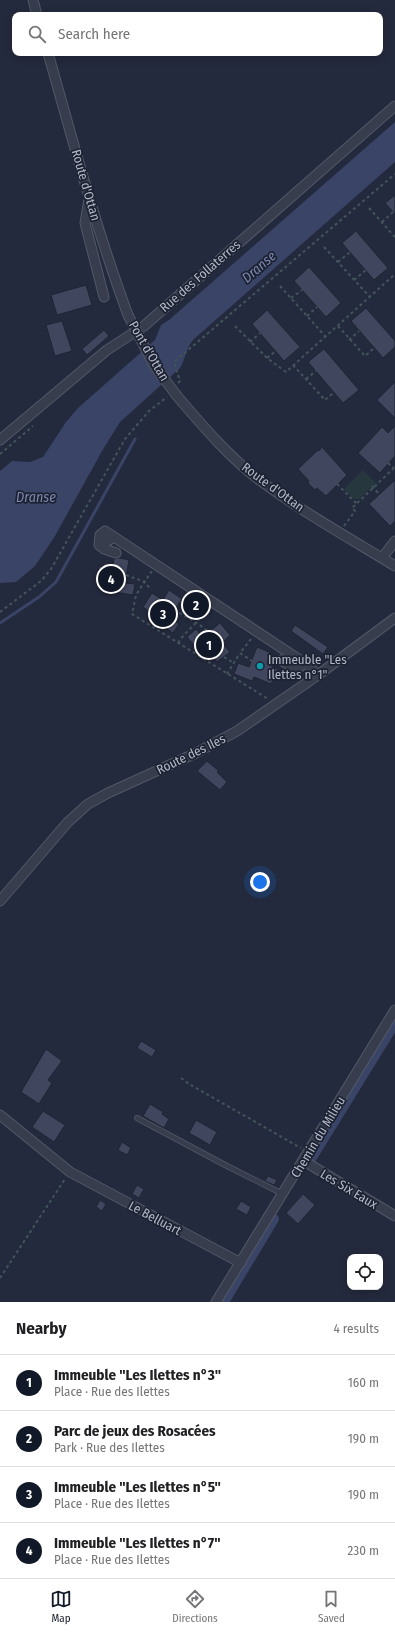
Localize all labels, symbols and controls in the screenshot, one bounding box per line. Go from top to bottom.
search box [12,12,383,56]
icon: search [26,23,48,45]
text: Search here [58,25,130,43]
street label: Route d'Ottan [69,148,103,222]
street label: Rue des Follaterres [157,237,244,315]
water label: Dranse [238,247,280,286]
street label: Pont d'Ottan [126,318,172,384]
street label: Route d'Ottan [239,459,307,515]
water label: Dranse [16,489,56,506]
pin: 4 [98,564,124,594]
pin: 2 [183,590,209,620]
pin: 3 [150,599,176,629]
pin: 1 [196,630,222,660]
place label: Immeuble "Les Ilettes n°1" [268,652,347,682]
marker: Immeuble "Les Ilettes n°1" [255,661,265,671]
street label: Route des Iles [154,731,228,777]
your location [250,872,270,892]
street label: Chemin du Milieu [288,1094,348,1180]
street label: Les Six Eaux [318,1166,380,1212]
street label: Le Belluart [126,1198,184,1238]
map controls [347,1254,383,1290]
button: locate [347,1254,383,1290]
text: Nearby [16,1318,67,1339]
text: 4 results [333,1321,379,1336]
text: Immeuble "Les Ilettes n°3" [54,1366,221,1384]
text: 1 [26,1375,32,1390]
text: 160 m [348,1375,379,1390]
text: Place · Rue des Ilettes [54,1384,170,1399]
text: Parc de jeux des Rosacées [54,1422,216,1440]
text: 2 [26,1431,32,1446]
text: 190 m [348,1431,379,1446]
text: Park · Rue des Ilettes [54,1440,165,1455]
text: Immeuble "Les Ilettes n°5" [54,1478,221,1496]
text: 3 [26,1487,32,1502]
text: 190 m [348,1487,379,1502]
text: Place · Rue des Ilettes [54,1496,170,1511]
text: Immeuble "Les Ilettes n°7" [54,1534,221,1552]
text: 4 [26,1543,32,1558]
text: 230 m [348,1543,379,1558]
text: Place · Rue des Ilettes [54,1552,170,1567]
tab: Map [50,1588,72,1625]
tab: Directions [172,1588,218,1625]
tab: Saved [318,1588,345,1625]

